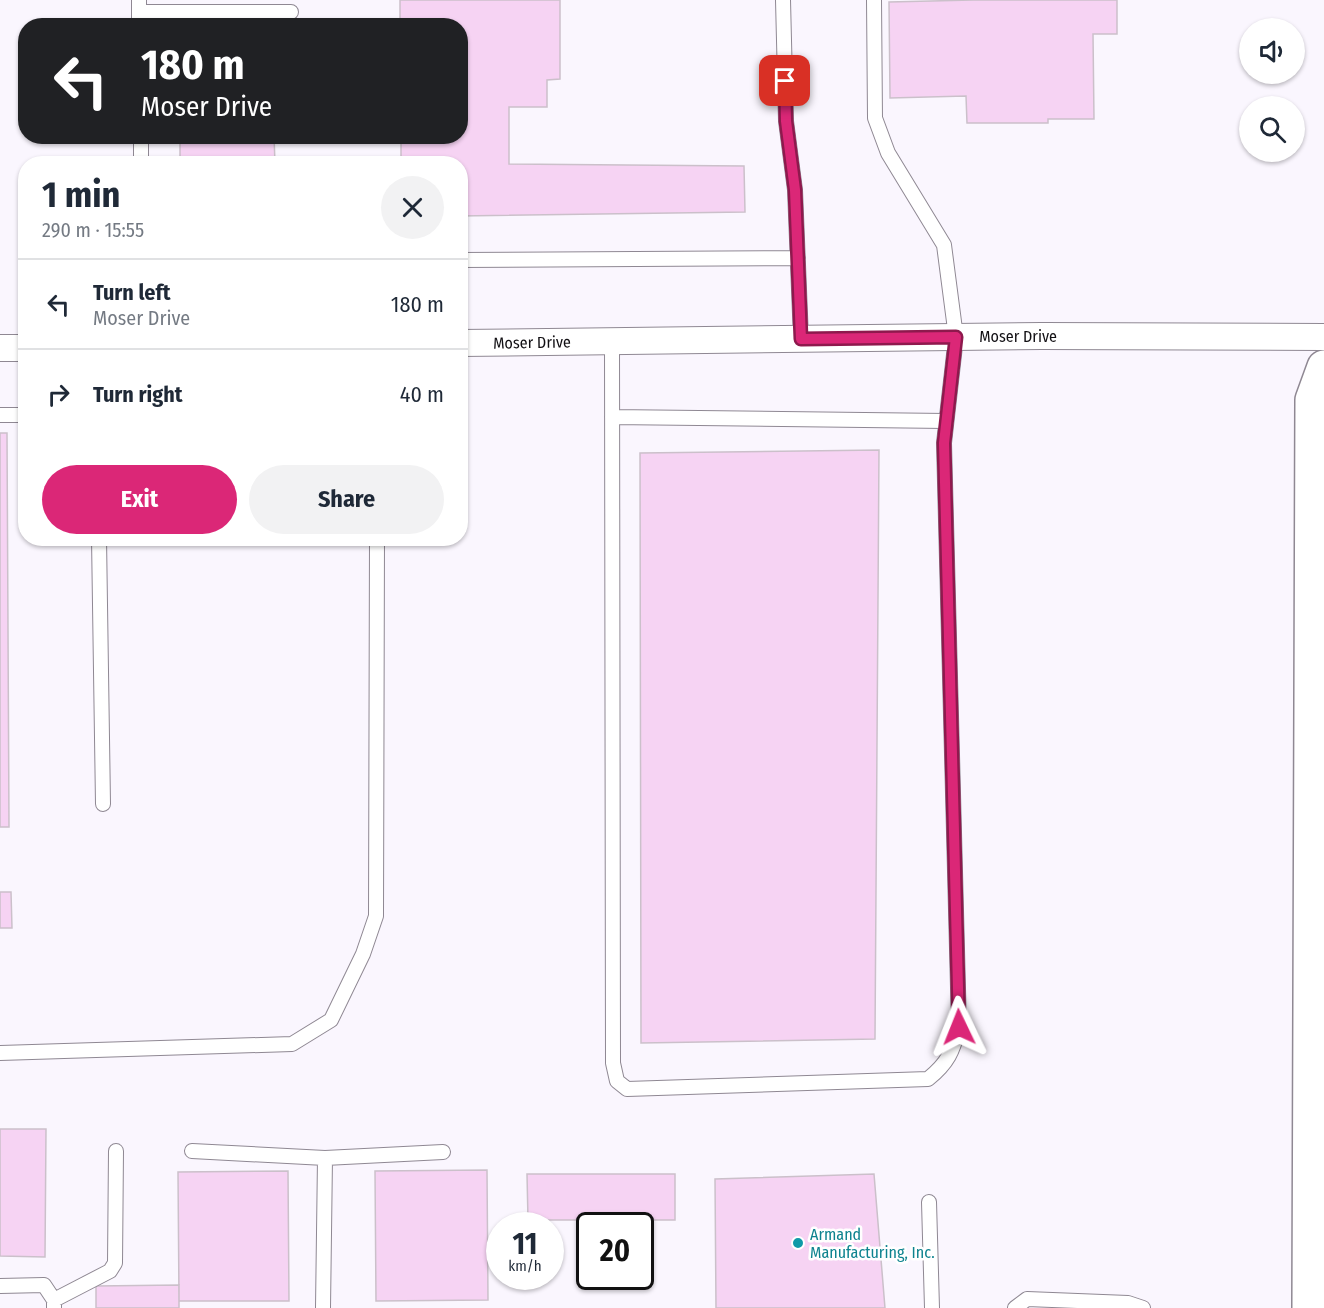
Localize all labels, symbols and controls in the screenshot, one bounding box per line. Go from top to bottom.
map controls [1239,18,1305,162]
button: sound [1239,18,1305,84]
text: 180 m [141,40,245,90]
icon: left [42,42,120,120]
pin [759,55,810,106]
icon: arrive [768,64,801,97]
text: Moser Drive [141,91,272,123]
button: search [1239,96,1305,162]
text: 1 min [42,173,120,217]
button: close [381,176,444,239]
text: 290 m · 15:55 [42,218,144,242]
text: Turn left [93,279,171,306]
icon: left [42,288,75,321]
text: 180 m [391,291,444,318]
text: Moser Drive [93,306,190,330]
street label: Moser Drive [979,327,1057,346]
street label: Moser Drive [493,332,571,353]
icon: right [42,378,75,411]
text: Turn right [93,381,182,408]
text: 40 m [400,381,444,408]
button: Exit [42,465,237,534]
button: Share [249,465,444,534]
position arrow [927,995,991,1059]
speed limit sign: 20 [576,1212,654,1290]
place label: Armand Manufacturing, Inc. [810,1225,935,1262]
text: 11 [513,1226,537,1262]
marker: Armand Manufacturing, Inc. [791,1236,805,1250]
text: km/h [508,1257,542,1275]

